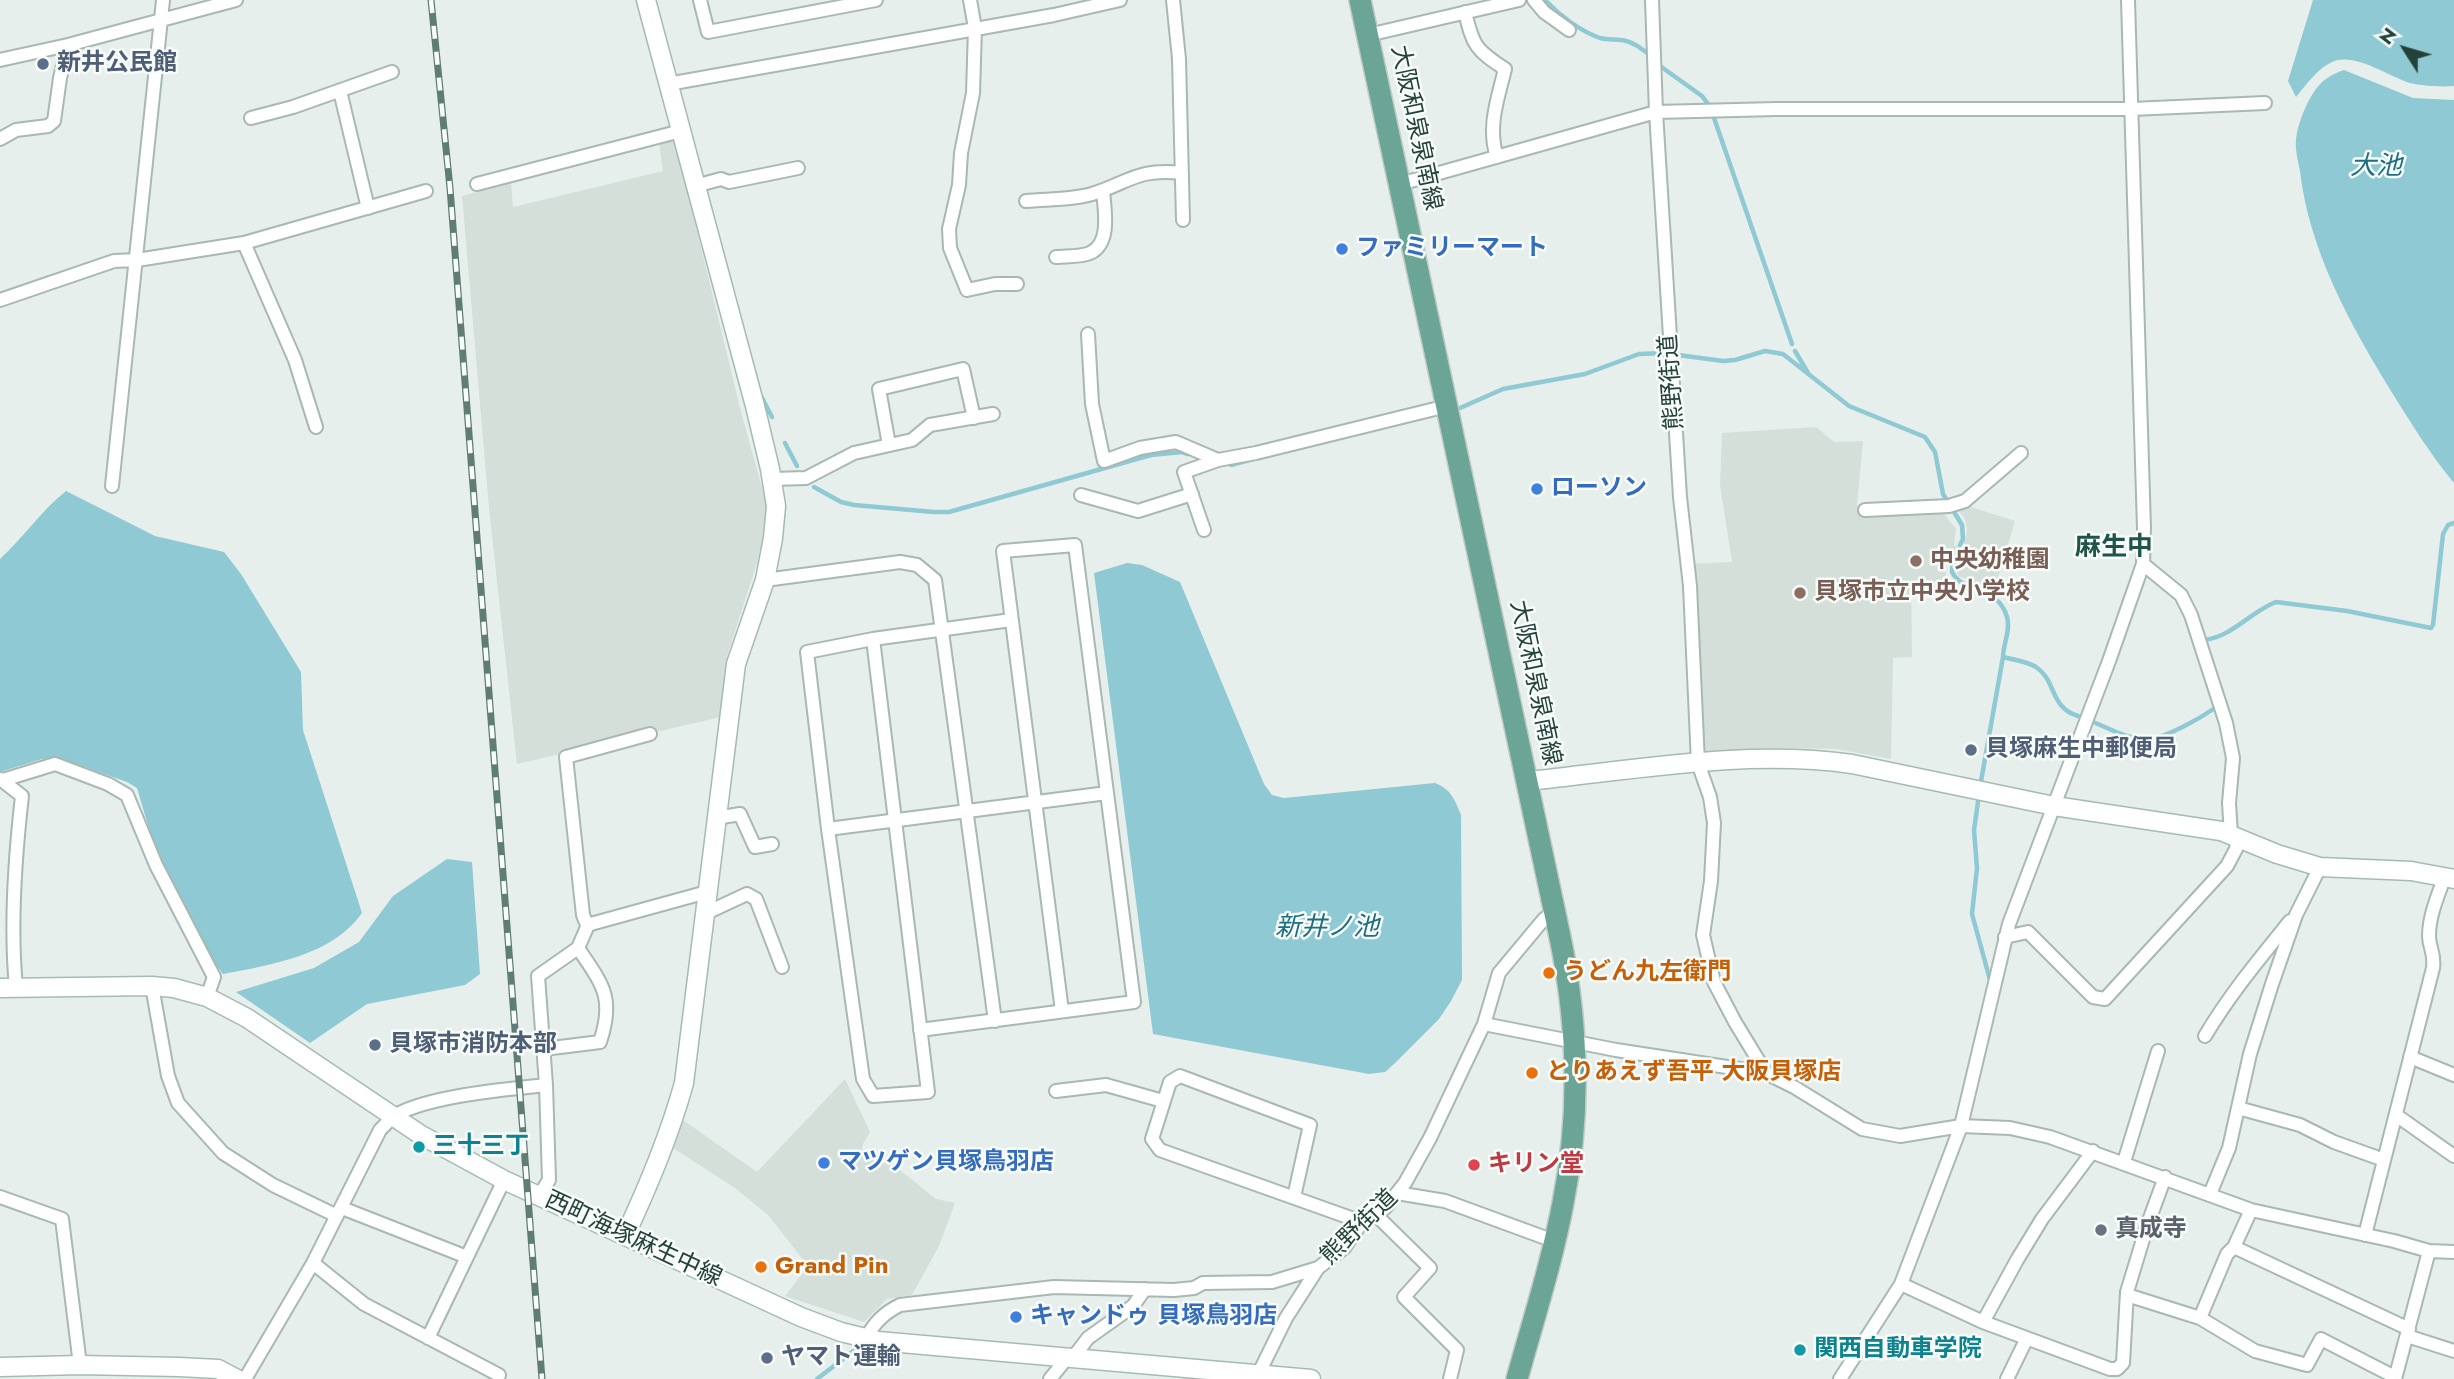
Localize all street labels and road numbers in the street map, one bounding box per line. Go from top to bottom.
street label: 大阪和泉泉南線 [1383,43,1447,213]
street label: 熊野街道 [1655,333,1691,431]
street label: 大阪和泉泉南線 [1502,598,1566,768]
street label: 熊野街道 [1315,1184,1405,1272]
street label: 西町海塚麻生中線 [540,1186,726,1294]

